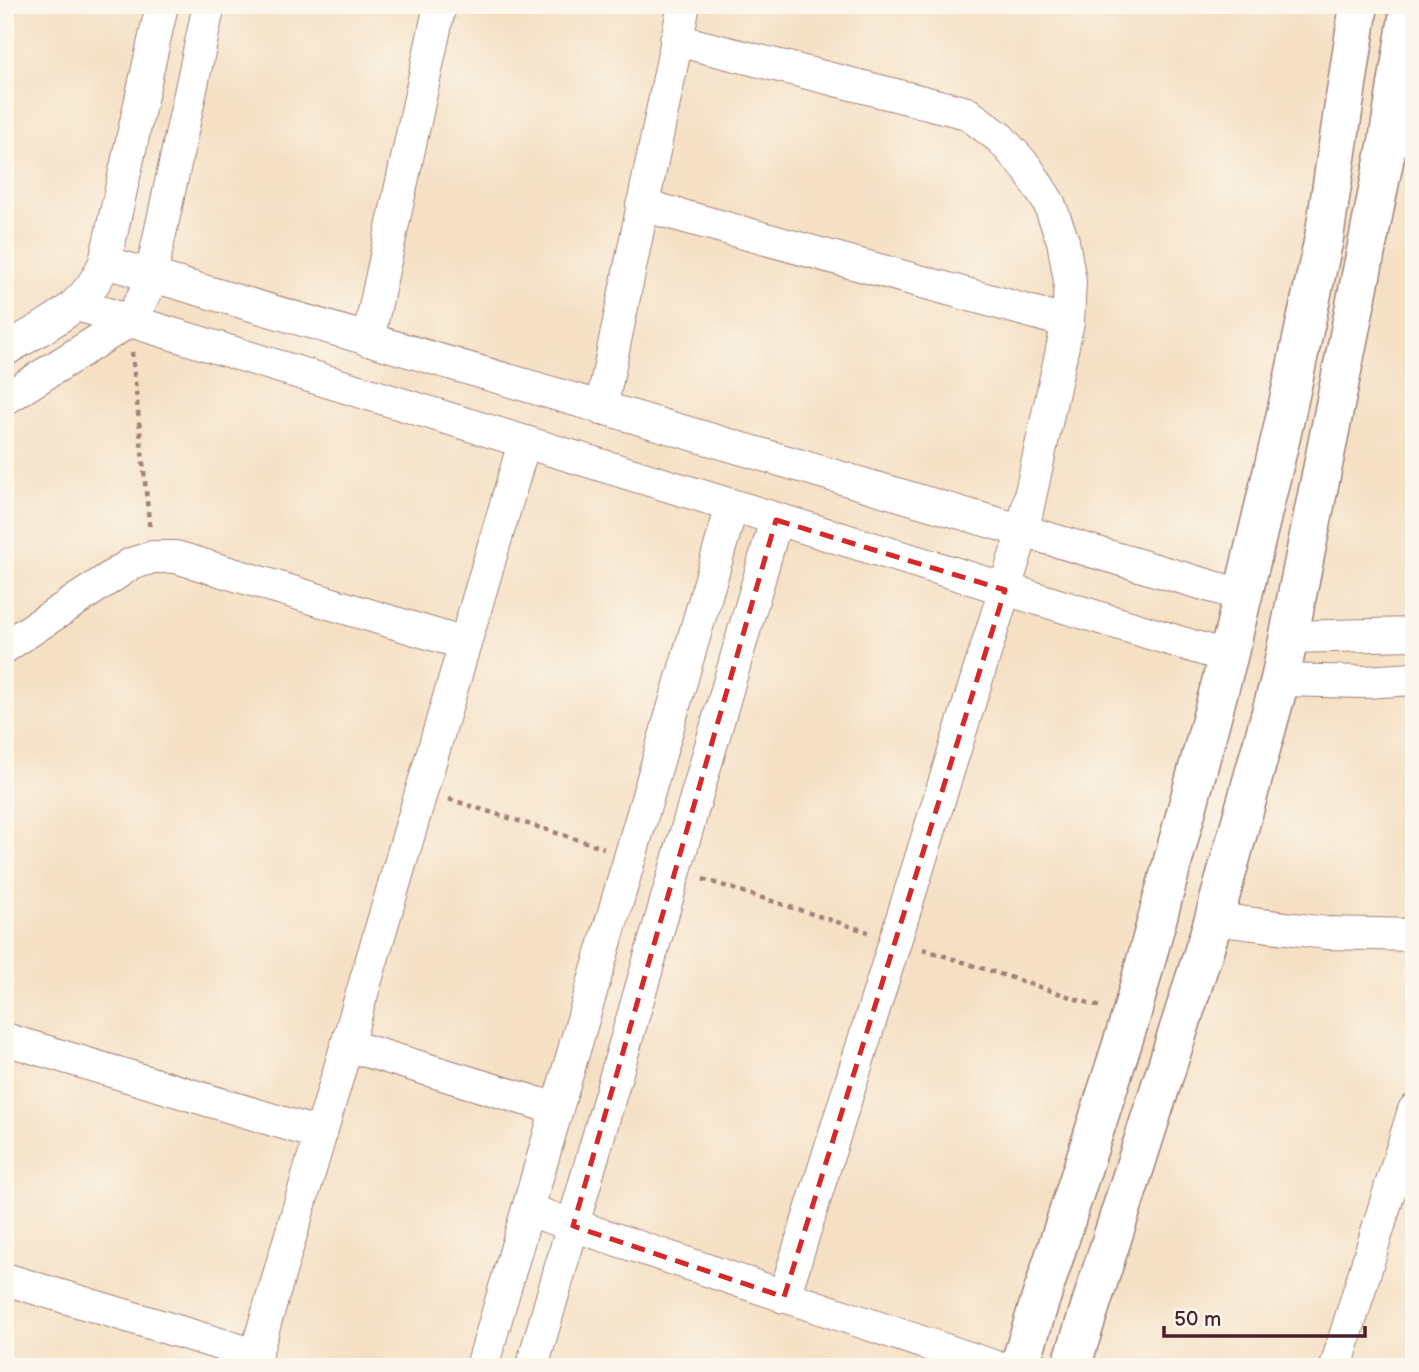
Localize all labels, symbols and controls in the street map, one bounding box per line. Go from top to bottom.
scale bar [1164,1295,1365,1339]
text: 50 m [1174,1307,1221,1332]

